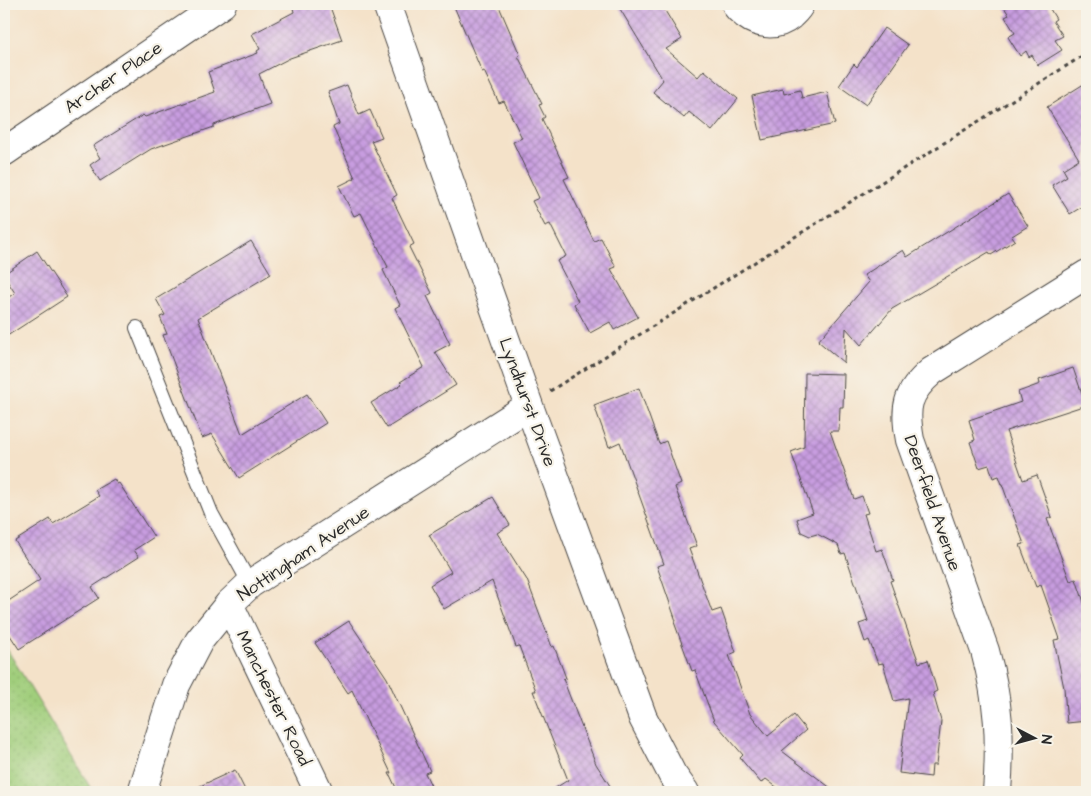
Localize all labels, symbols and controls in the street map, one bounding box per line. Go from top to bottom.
street label: Archer Place [59,35,167,119]
street label: Lyndhurst Drive [492,334,563,471]
street label: Deerfield Avenue [898,432,968,575]
street label: Nottingham Avenue [232,500,375,608]
street label: Manchester Road [230,626,317,770]
north arrow [1008,714,1058,764]
text: N [1036,734,1056,745]

